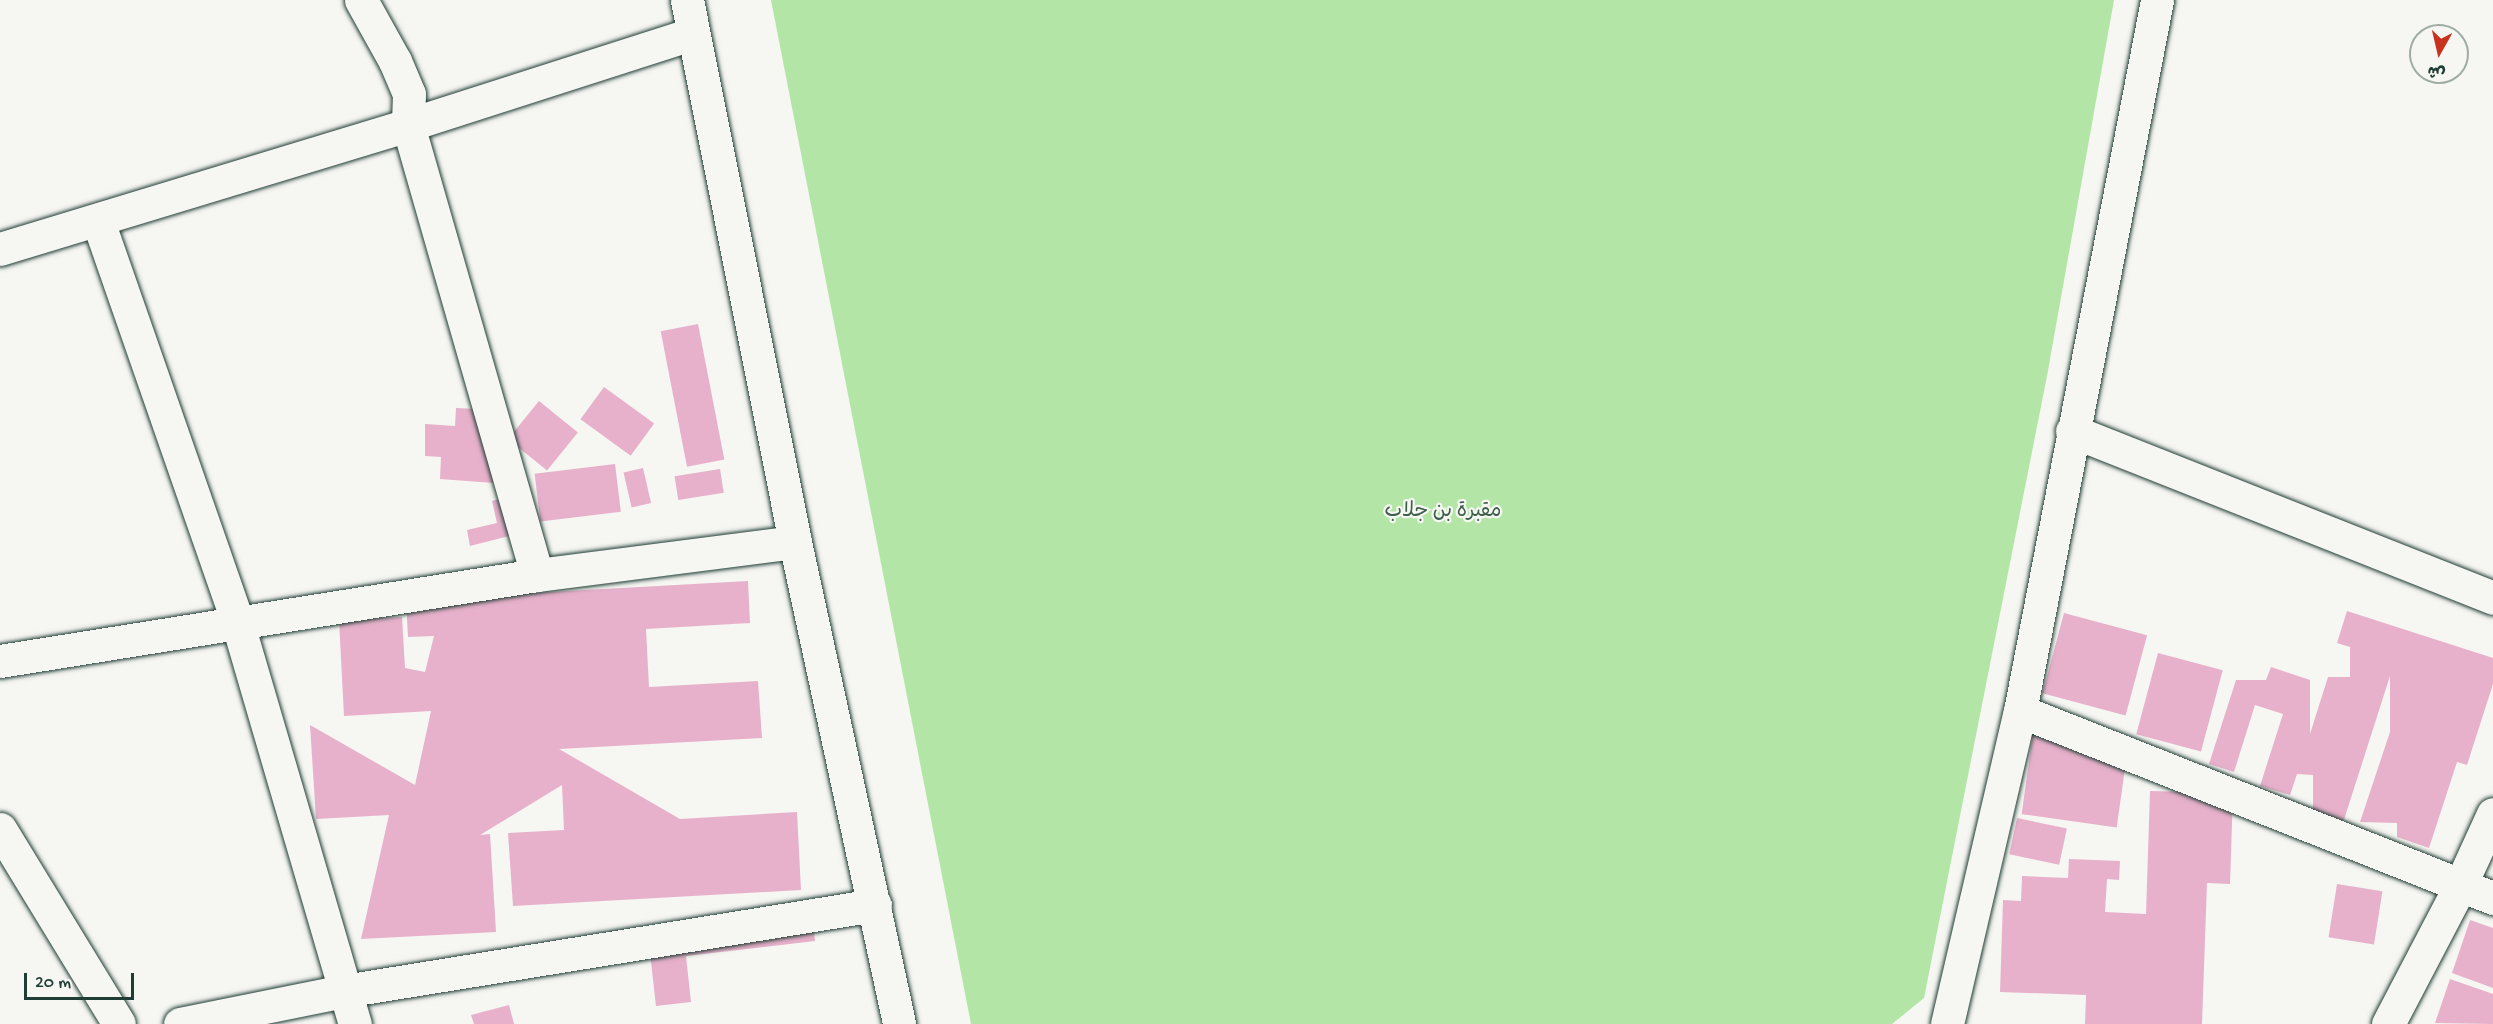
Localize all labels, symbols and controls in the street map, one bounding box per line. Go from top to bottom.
north arrow [2409,24,2469,84]
text: ش [2427,60,2447,81]
park label: مقبرة بن جلاب [1384,500,1502,524]
scale bar [27,961,136,999]
text: 20 m [35,973,71,994]

